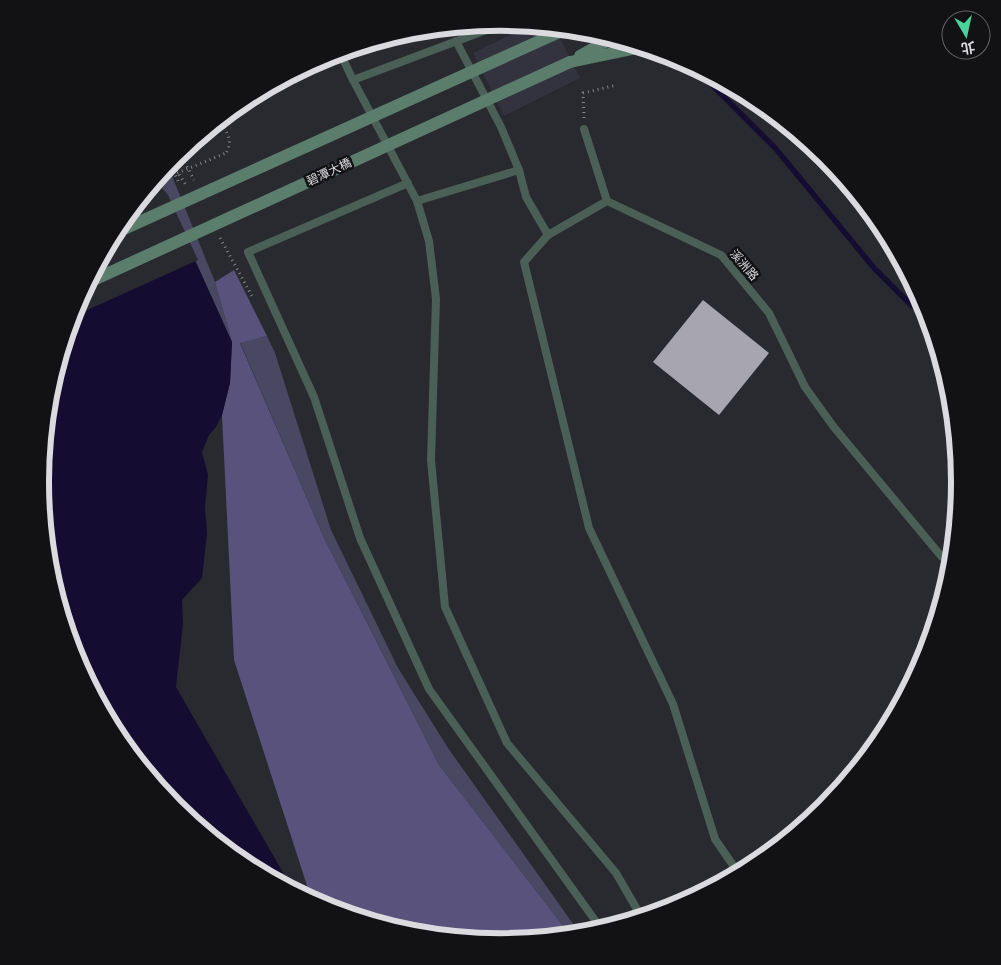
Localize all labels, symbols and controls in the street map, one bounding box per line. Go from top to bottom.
north arrow [941,10,991,60]
text: 北 [960,39,976,56]
street label: 碧潭大橋 [304,156,354,188]
street label: 溪洲路 [727,247,761,283]

